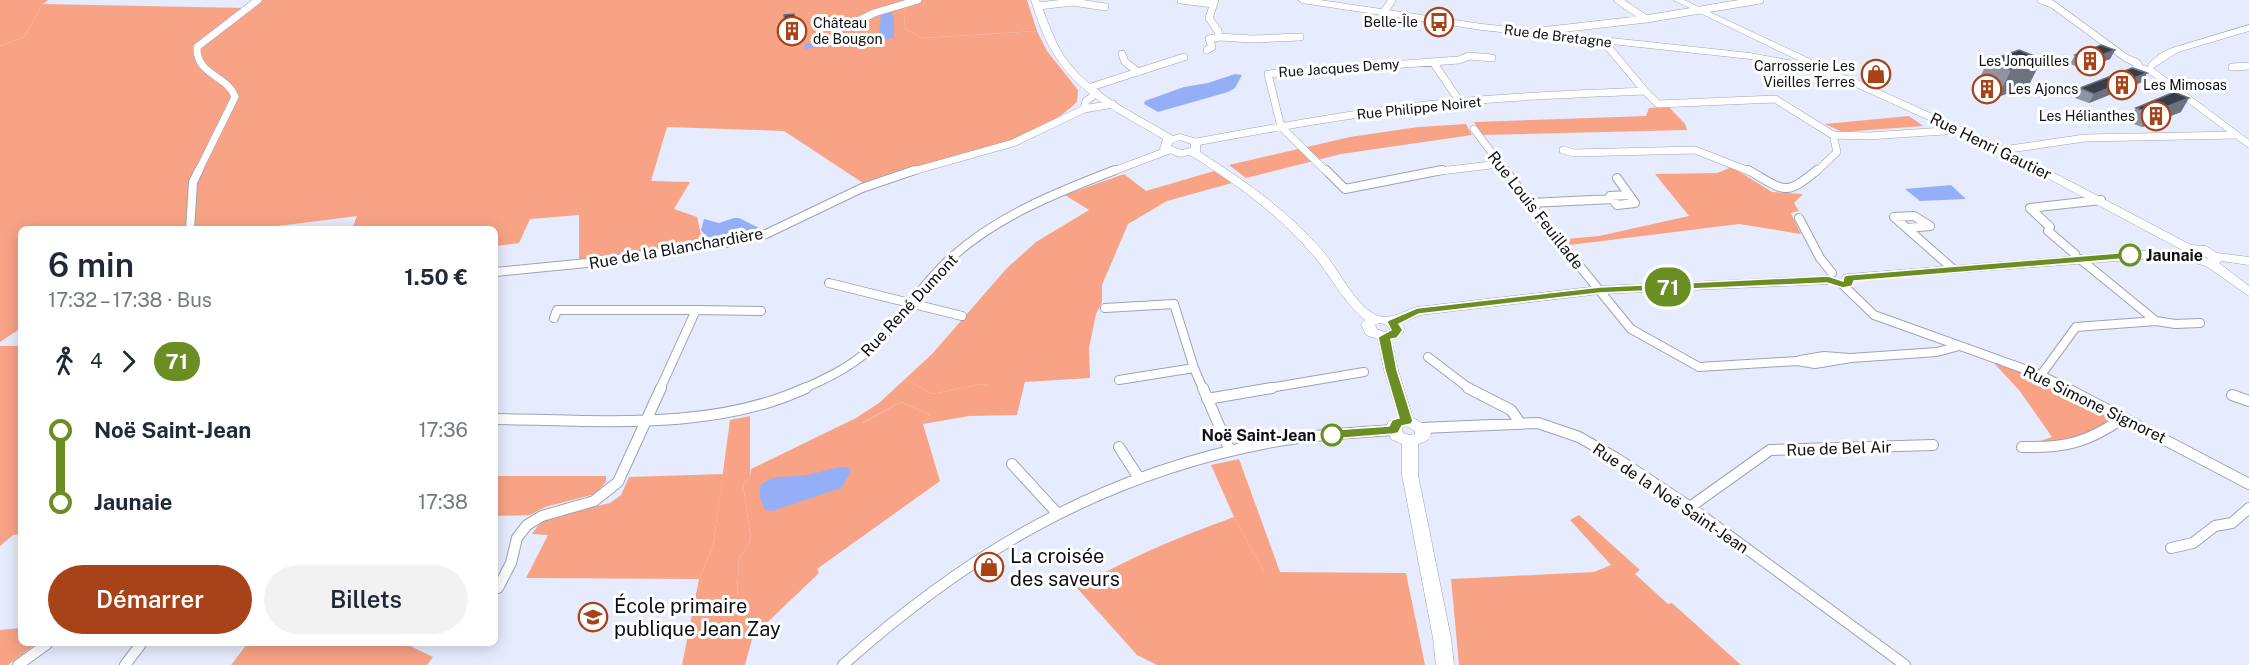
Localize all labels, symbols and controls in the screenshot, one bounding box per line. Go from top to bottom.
bus stop icon: Belle-Île [1423,6,1455,38]
place label: Belle-Île [1364,13,1418,30]
building icon: Château de Bougon [776,15,808,47]
place label: Château de Bougon [813,15,883,47]
street label: Rue de Bretagne [1503,21,1613,51]
building icon: Les Jonquilles [2074,45,2106,77]
place label: Les Jonquilles [1978,53,2069,69]
street label: Rue Jacques Demy [1278,56,1401,80]
place label: Carrosserie Les Vieilles Terres [1754,58,1855,90]
shop icon: Carrosserie Les Vieilles Terres [1860,58,1892,90]
building icon: Les Mimosas [2106,69,2138,101]
building icon: Les Ajoncs [1971,73,2003,105]
place label: Les Mimosas [2143,77,2227,93]
place label: Les Ajoncs [2008,81,2078,97]
street label: Rue Philippe Noiret [1356,93,1482,123]
building icon: Les Hélianthes [2140,100,2172,132]
place label: Les Hélianthes [2039,108,2135,124]
street label: Rue Henri Gautier [1927,109,2055,184]
street label: Rue Louis Feuillade [1484,147,1588,273]
street label: Rue de la Blanchardière [587,224,765,273]
marker: Jaunaie [2119,244,2141,266]
text: 6 min [48,246,134,284]
place label: Jaunaie [2146,246,2203,265]
street label: Rue René Dumont [857,250,962,360]
text: 1.50 € [404,264,468,290]
line badge: 71 [1641,268,1695,306]
text: 71 [1657,275,1679,300]
text: 17:32 – 17:38 · Bus [48,288,212,312]
icon: walk [48,345,81,378]
icon: forward [112,345,145,378]
text: 4 [90,349,103,373]
text: 71 [166,349,188,374]
street label: Rue Simone Signoret [2020,362,2169,447]
text: Noë Saint-Jean [94,417,251,443]
text: 17:36 [418,418,468,442]
marker: Noë Saint-Jean [1321,424,1343,446]
place label: Noë Saint-Jean [1202,426,1316,445]
street label: Rue de Bel Air [1786,437,1892,460]
street label: Rue de la Noë Saint-Jean [1589,439,1752,558]
text: Jaunaie [94,489,172,515]
text: 17:38 [418,490,468,514]
place label: La croisée des saveurs [1010,544,1120,591]
shop icon: La croisée des saveurs [973,551,1005,583]
button: Démarrer [48,565,252,634]
button: Billets [264,565,468,634]
place label: École primaire publique Jean Zay [614,593,781,641]
school or university icon: École primaire publique Jean Zay [577,601,609,633]

